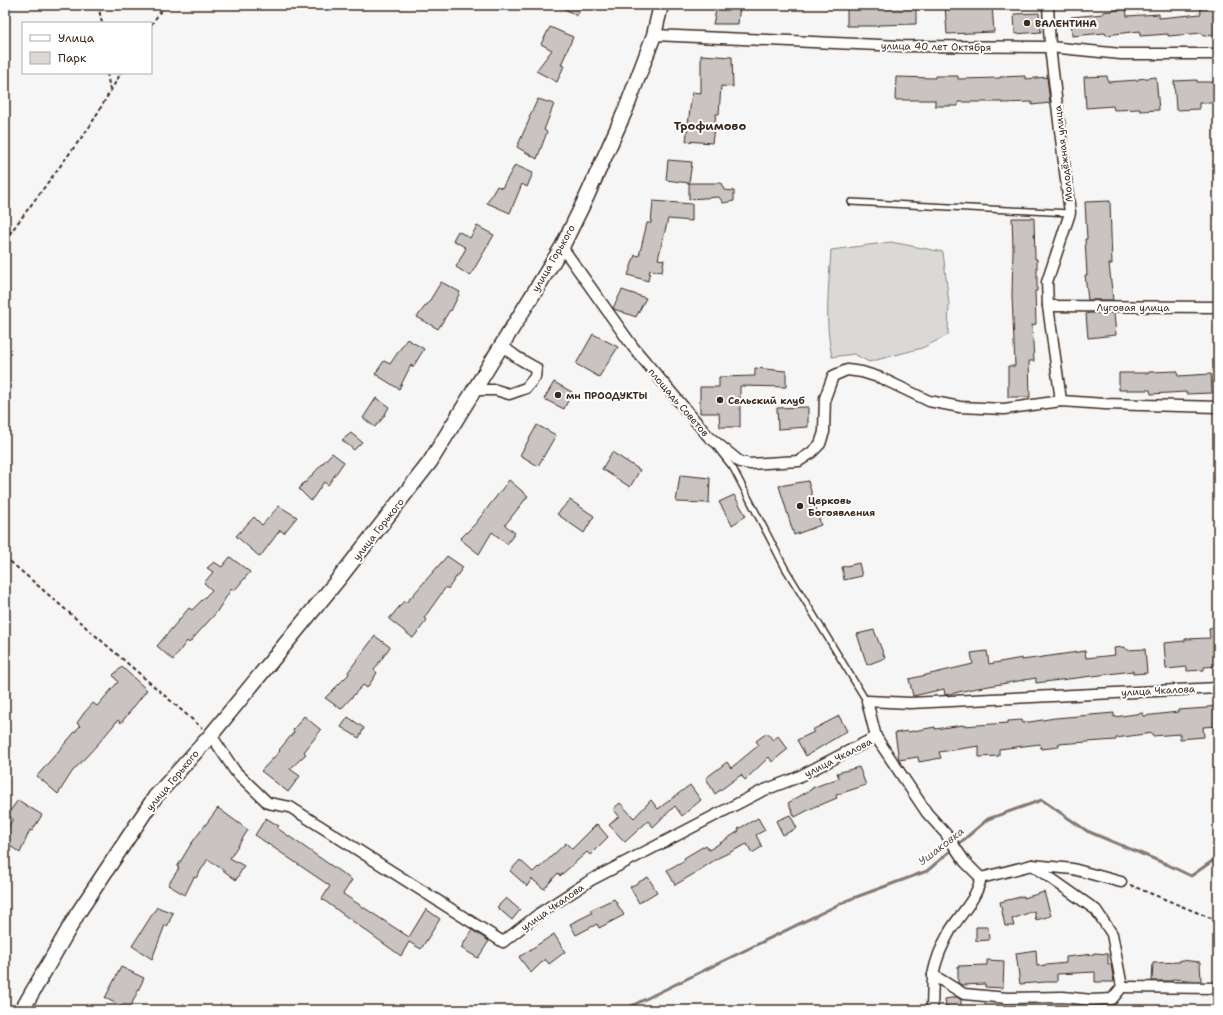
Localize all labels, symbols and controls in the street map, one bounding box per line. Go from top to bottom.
place label: ВАЛЕНТИНА [1035,17,1097,30]
marker: ВАЛЕНТИНА [1022,18,1032,28]
legend [22,22,152,74]
text: Улица [58,30,95,46]
street label: улица 40 лет Октября [881,39,991,54]
text: Парк [58,50,87,66]
street label: Молодёжная улица [1051,104,1076,203]
district label: Трофимово [674,118,746,134]
street label: улица Горького [529,222,578,294]
street label: Луговая улица [1097,301,1170,314]
street label: площадь Советов [645,366,712,439]
place label: мн ПРООДУКТЫ [566,389,648,402]
marker: мн ПРООДУКТЫ [553,390,563,400]
place label: Сельский клуб [728,394,805,407]
marker: Сельский клуб [715,395,725,405]
place label: Церковь Богоявления [808,494,875,519]
street label: улица Горького [350,496,407,563]
marker: Церковь Богоявления [795,501,805,511]
street label: улица Чкалова [1121,682,1196,699]
street label: улица Чкалова [802,734,875,780]
street label: улица Горького [143,747,202,813]
water label: Ушаковка [915,824,967,869]
street label: улица Чкалова [518,880,587,934]

